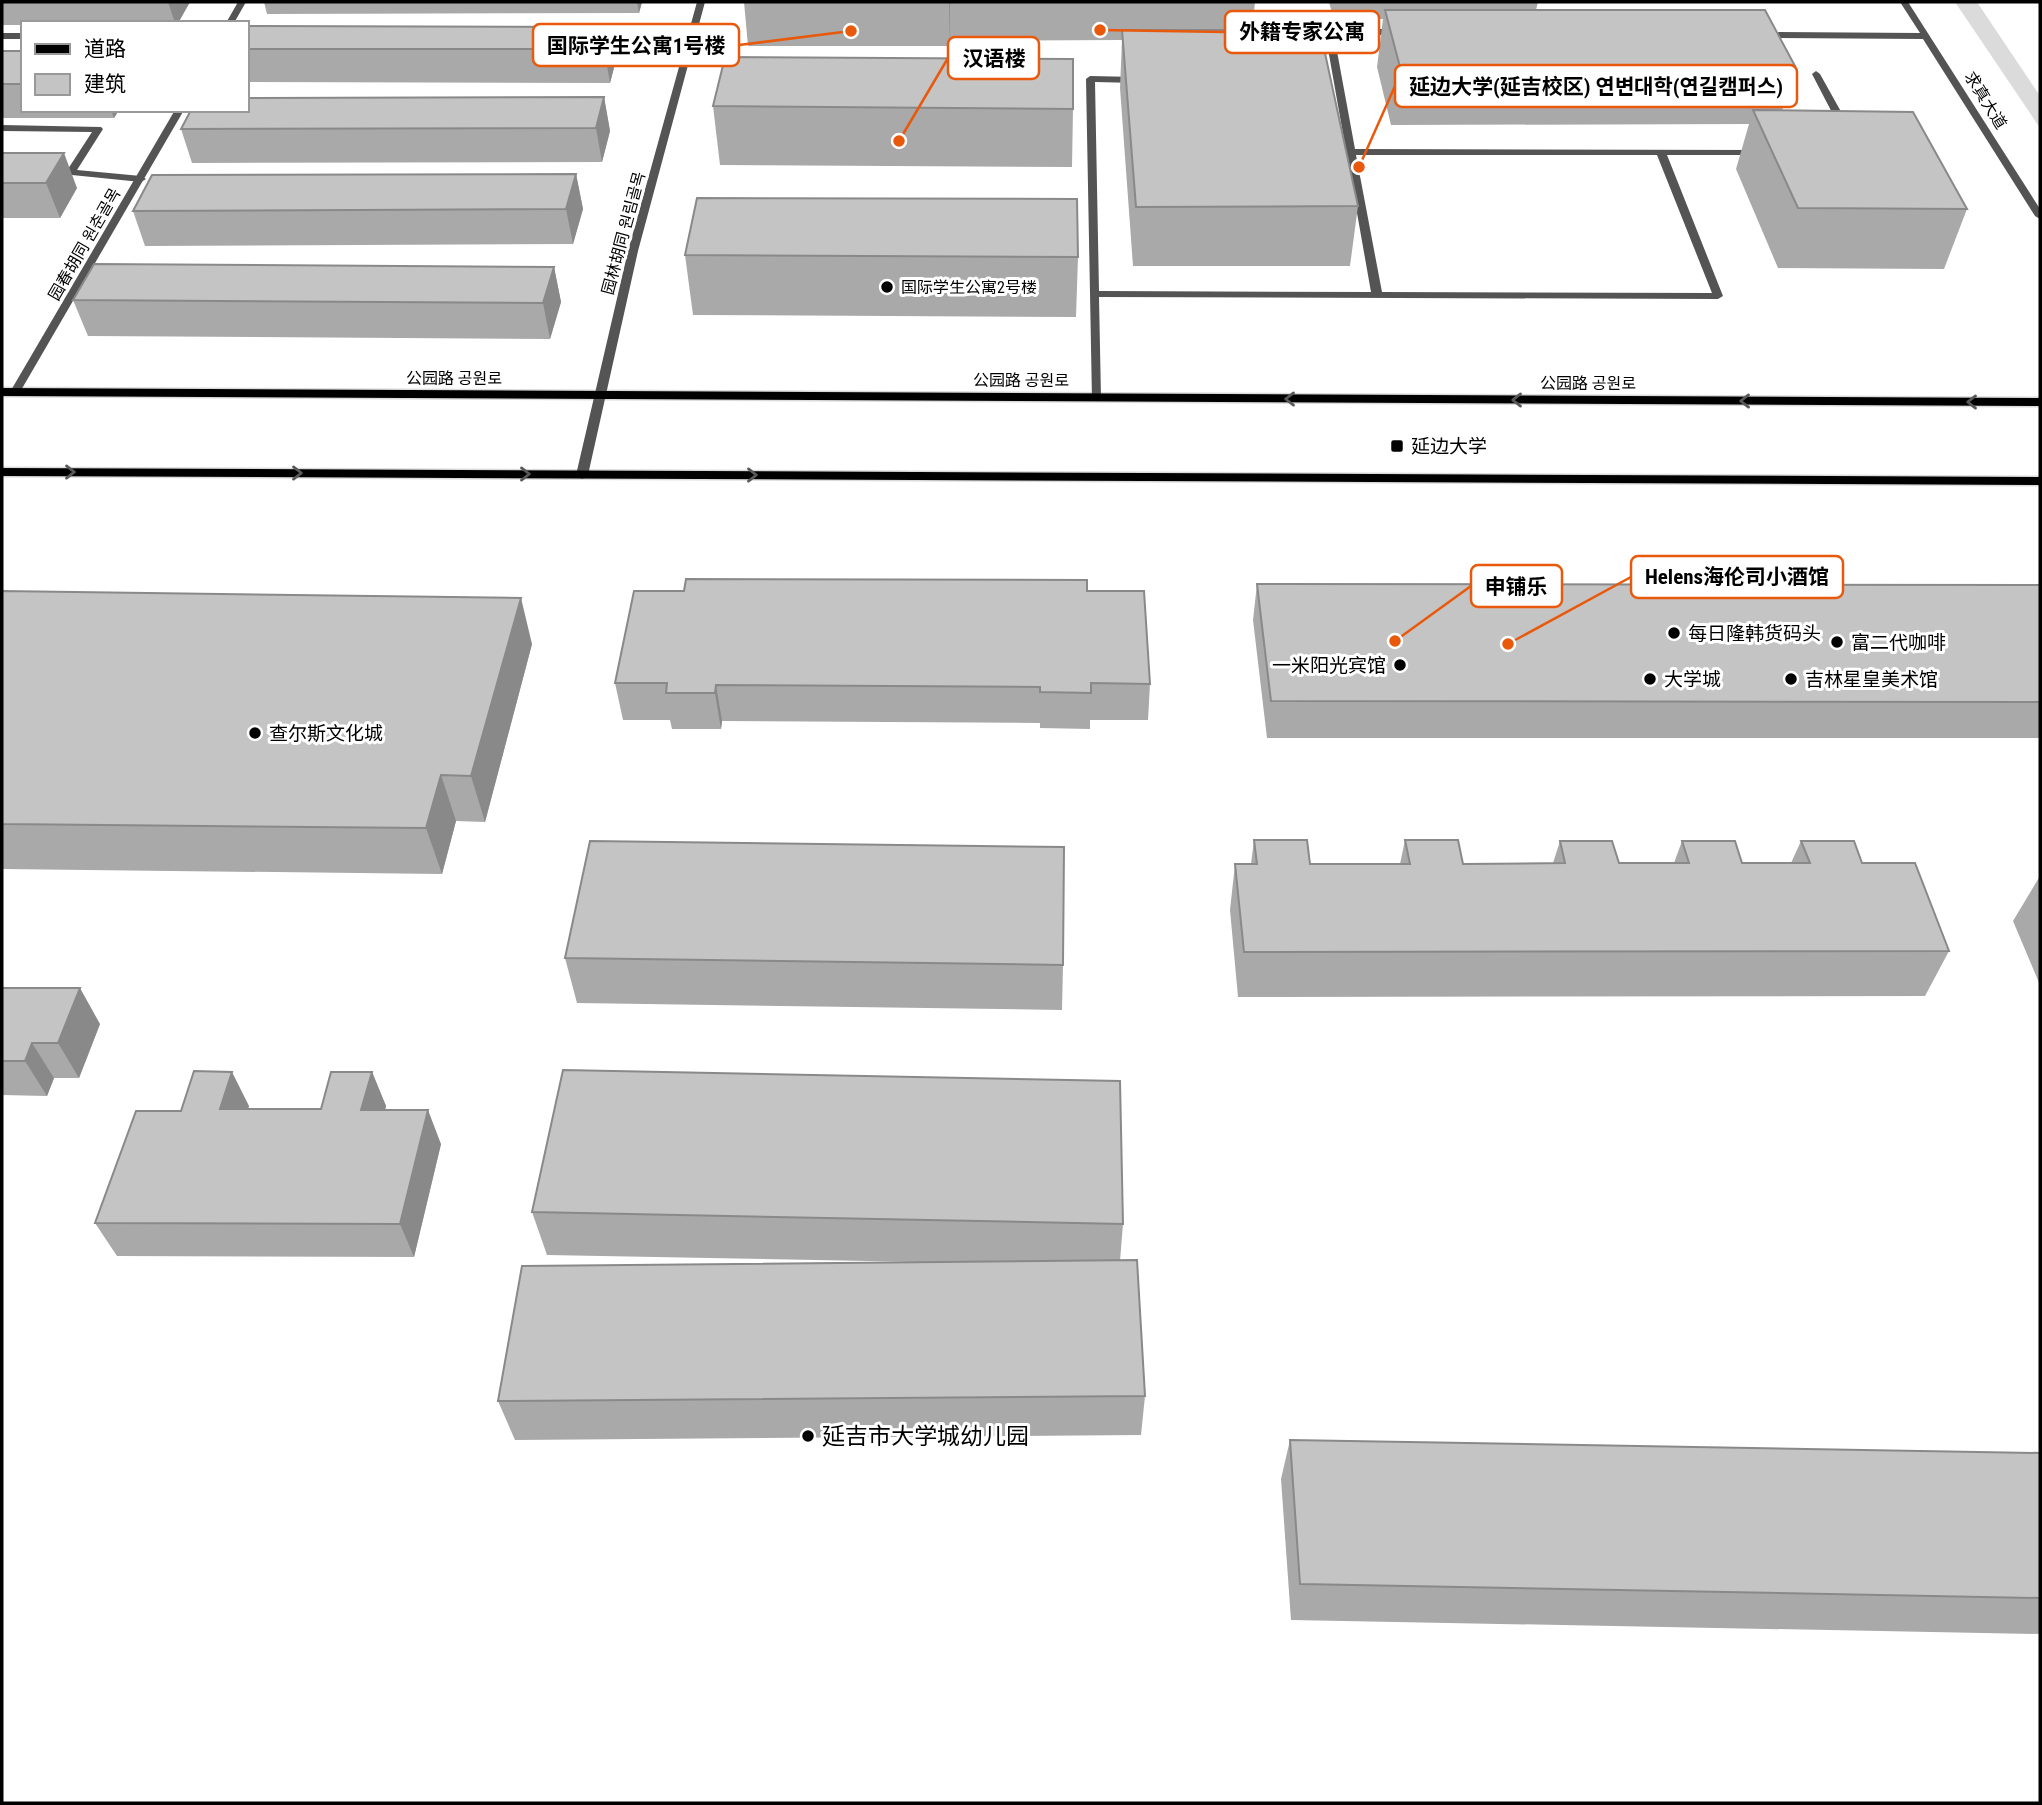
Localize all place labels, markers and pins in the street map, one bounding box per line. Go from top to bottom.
callout: 外籍专家公寓 [1225,11,1379,53]
callout: 国际学生公寓1号楼 [533,24,739,66]
callout: 汉语楼 [948,37,1039,79]
callout: 延边大学(延吉校区) 연변대학(연길캠퍼스) [1395,65,1797,107]
place label: 国际学生公寓2号楼 [901,278,1037,297]
marker: 国际学生公寓2号楼 [879,279,895,295]
place label: 延边大学 [1411,435,1487,458]
marker: 延边大学 [1389,438,1405,454]
callout: Helens海伦司小酒馆 [1631,556,1843,598]
callout: 申铺乐 [1471,565,1562,607]
place label: 每日隆韩货码头 [1688,622,1821,645]
marker: 每日隆韩货码头 [1666,625,1682,641]
place label: 富二代咖啡 [1851,631,1946,654]
marker: 富二代咖啡 [1829,634,1845,650]
place label: 一米阳光宾馆 [1272,654,1386,677]
marker: 一米阳光宾馆 [1392,657,1408,673]
place label: 大学城 [1664,668,1721,691]
place label: 吉林星皇美术馆 [1805,668,1938,691]
marker: 大学城 [1642,671,1658,687]
marker: 吉林星皇美术馆 [1783,671,1799,687]
place label: 查尔斯文化城 [269,722,383,745]
marker: 查尔斯文化城 [247,725,263,741]
place label: 延吉市大学城幼儿园 [822,1423,1029,1450]
marker: 延吉市大学城幼儿园 [800,1428,816,1444]

